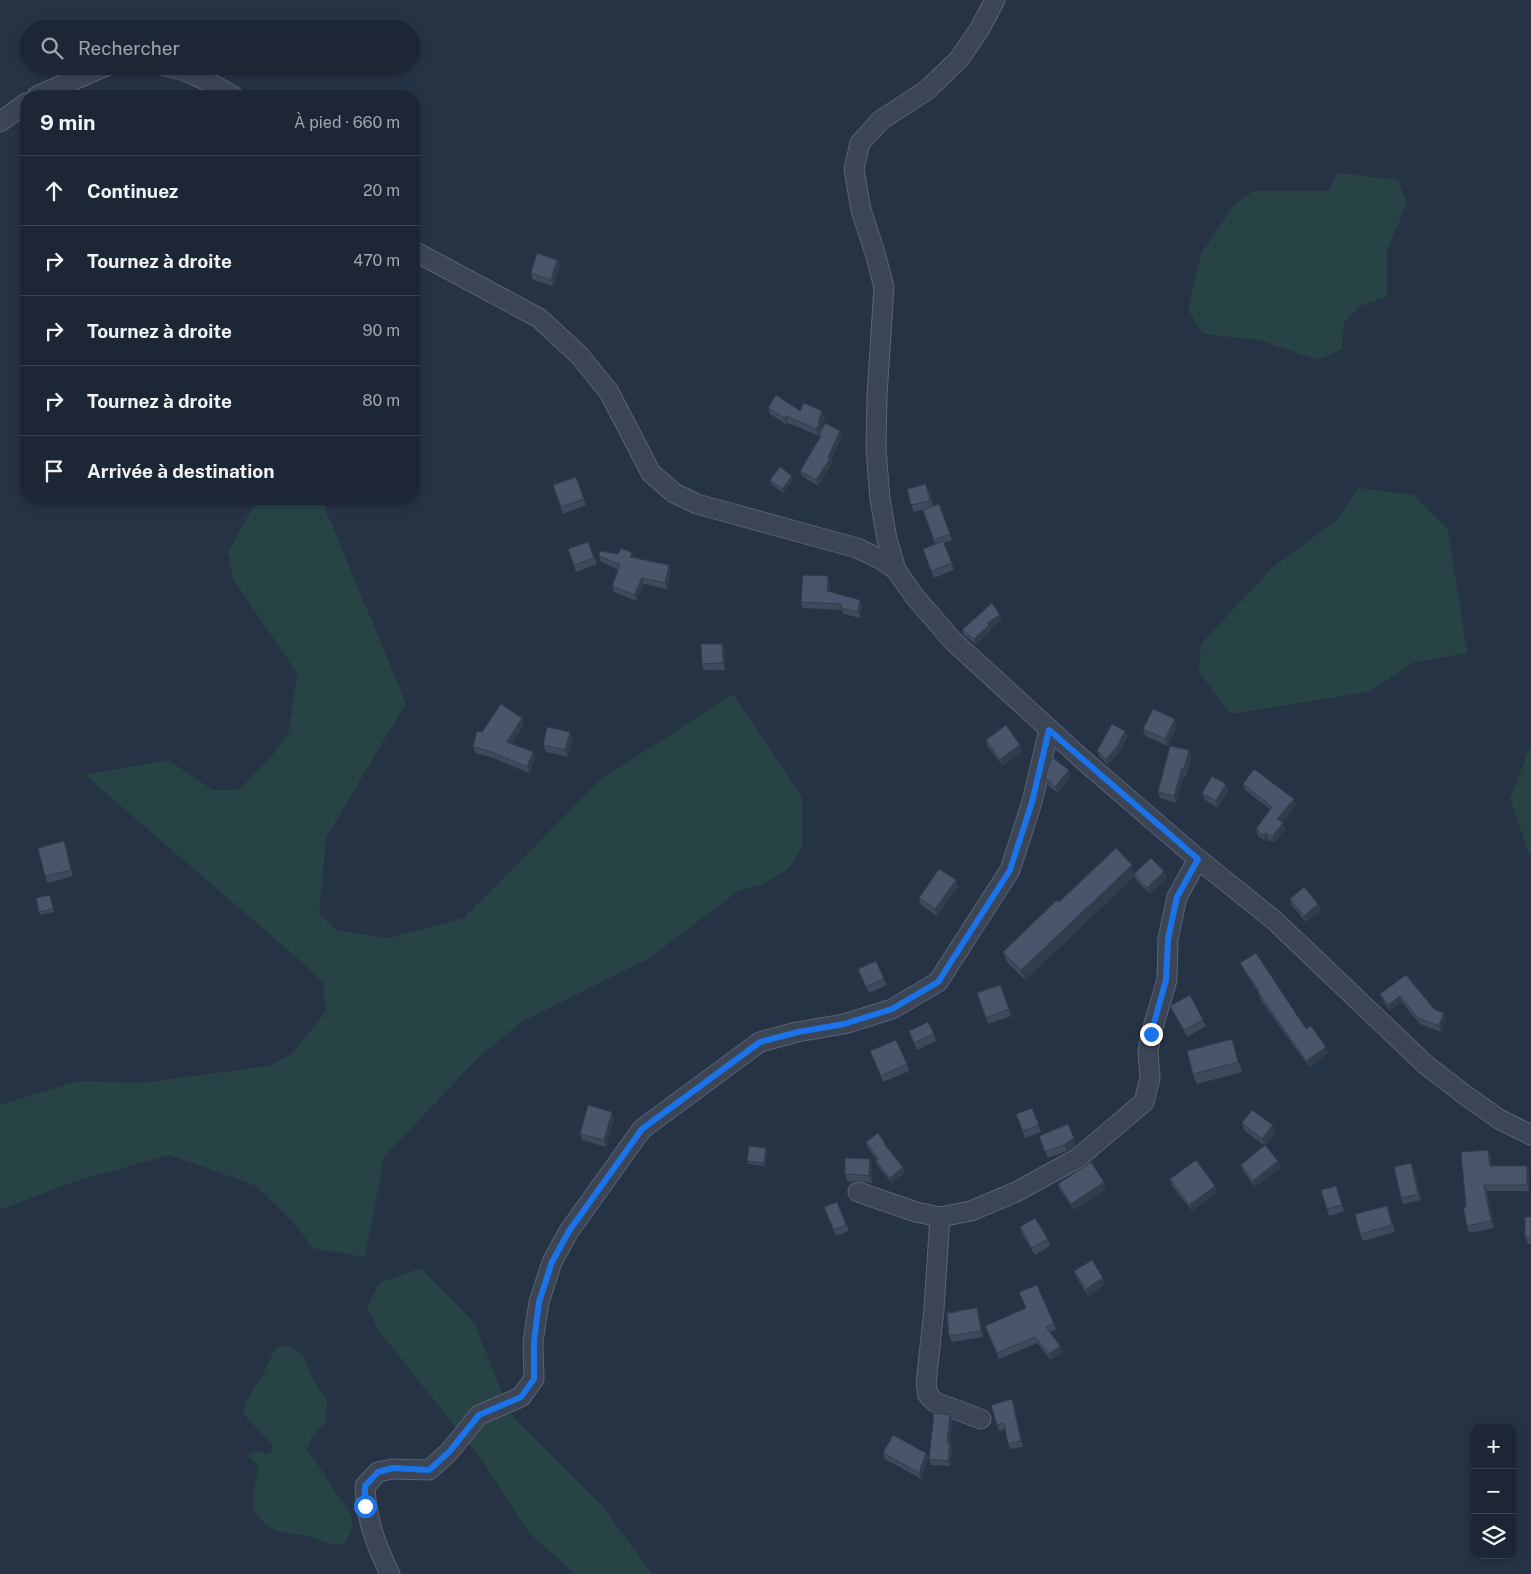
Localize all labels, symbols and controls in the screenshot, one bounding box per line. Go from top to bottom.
search box [20,20,420,75]
icon: search [38,34,66,62]
text: Rechercher [78,37,180,59]
text: 9 min [40,110,96,135]
text: À pied · 660 m [294,113,400,132]
icon: ahead [40,177,68,205]
text: Continuez [87,180,178,202]
text: 20 m [363,181,400,200]
icon: right [40,247,68,275]
text: Tournez à droite [87,250,232,272]
text: 470 m [353,251,400,270]
icon: right [40,317,68,345]
text: Tournez à droite [87,320,232,342]
text: 90 m [363,321,400,340]
icon: right [40,387,68,415]
text: Tournez à droite [87,390,232,412]
text: 80 m [362,391,400,410]
icon: arrive [40,457,68,485]
text: Arrivée à destination [87,460,275,482]
route end [1140,1023,1163,1046]
map controls [1471,1424,1516,1559]
button: + [1471,1424,1516,1469]
button: − [1471,1469,1516,1514]
route start [354,1495,377,1518]
button: layers [1471,1514,1516,1559]

